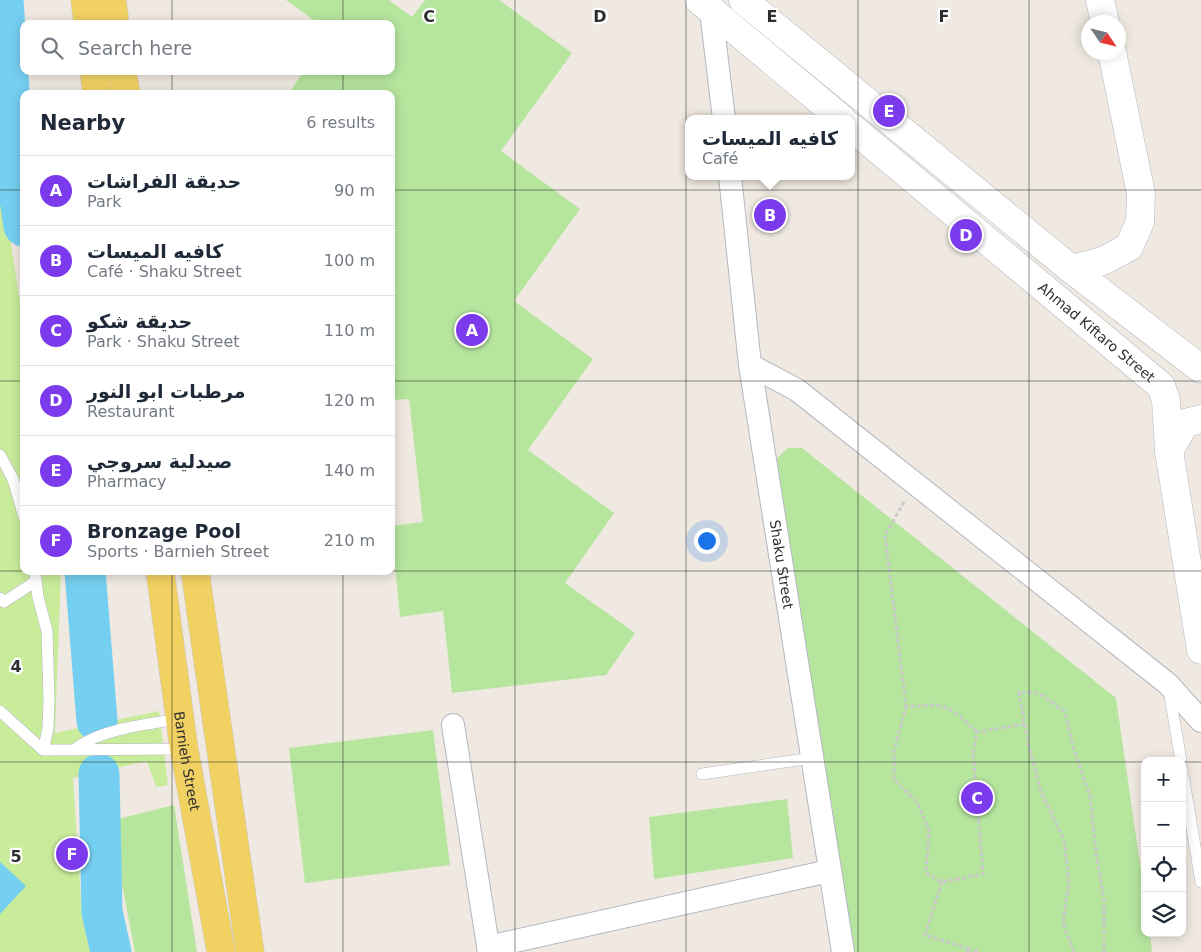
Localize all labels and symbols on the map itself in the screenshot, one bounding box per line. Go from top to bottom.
text: C [423,7,435,26]
text: D [593,7,607,26]
text: E [767,7,777,26]
text: F [939,7,949,26]
north arrow [1081,15,1126,60]
pin: E [873,92,905,130]
pin: B [754,196,786,234]
pin: D [950,216,982,254]
street label: Ahmad Kiftaro Street [1035,279,1158,386]
pin: A [456,311,488,349]
street label: Shaku Street [767,519,797,611]
your location [694,528,720,554]
text: 4 [10,657,22,676]
street label: Barnieh Street [171,710,203,813]
pin: C [961,779,993,817]
pin: F [56,835,88,873]
text: 5 [10,847,22,866]

